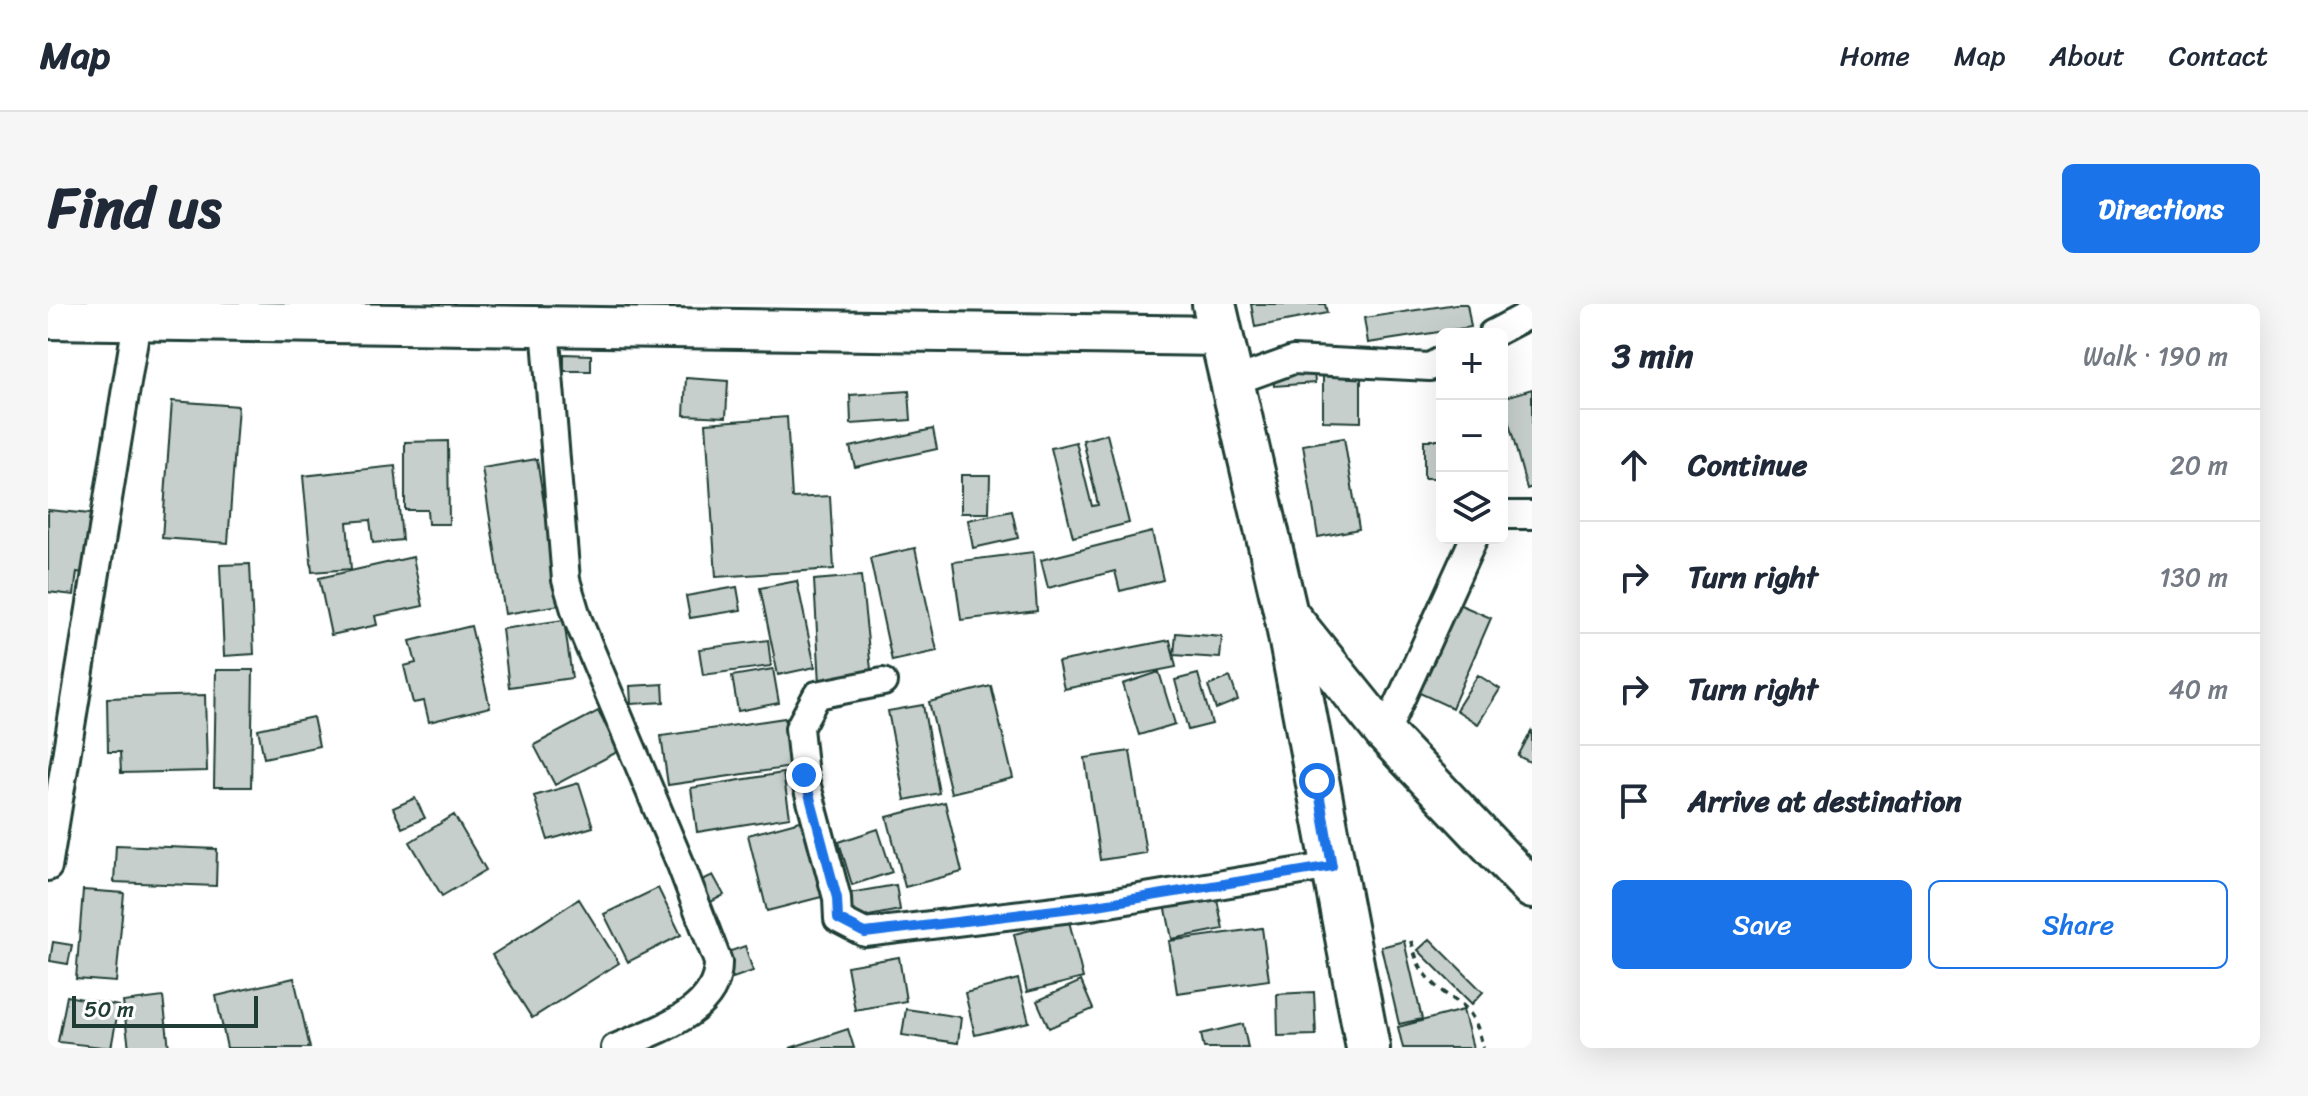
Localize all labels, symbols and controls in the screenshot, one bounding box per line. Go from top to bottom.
text: Map [40,22,110,89]
text: Home [1840,31,1910,80]
text: Map [1954,31,2005,80]
text: About [2049,31,2125,80]
text: Contact [2169,31,2268,80]
text: Find us [48,159,221,258]
button: Directions [2062,164,2260,253]
text: 3 min [1612,326,1693,386]
map controls [1436,328,1508,544]
button: + [1436,328,1508,400]
text: Walk · 190 m [2083,333,2228,379]
button: − [1436,400,1508,472]
text: Continue [1688,438,1807,492]
text: 20 m [2170,442,2228,488]
icon: ahead [1612,443,1656,487]
button: layers [1436,472,1508,544]
text: Turn right [1688,550,1818,604]
text: 130 m [2159,554,2228,600]
icon: right [1612,555,1656,599]
text: Turn right [1688,662,1818,716]
text: 40 m [2169,666,2228,712]
icon: right [1612,667,1656,711]
route end [786,757,822,793]
route start [1299,763,1335,799]
text: Arrive at destination [1688,774,1962,828]
icon: arrive [1612,779,1656,823]
button: Save [1612,880,1912,969]
button: Share [1928,880,2228,969]
text: 50 m [84,990,134,1029]
scale bar [72,992,258,1028]

